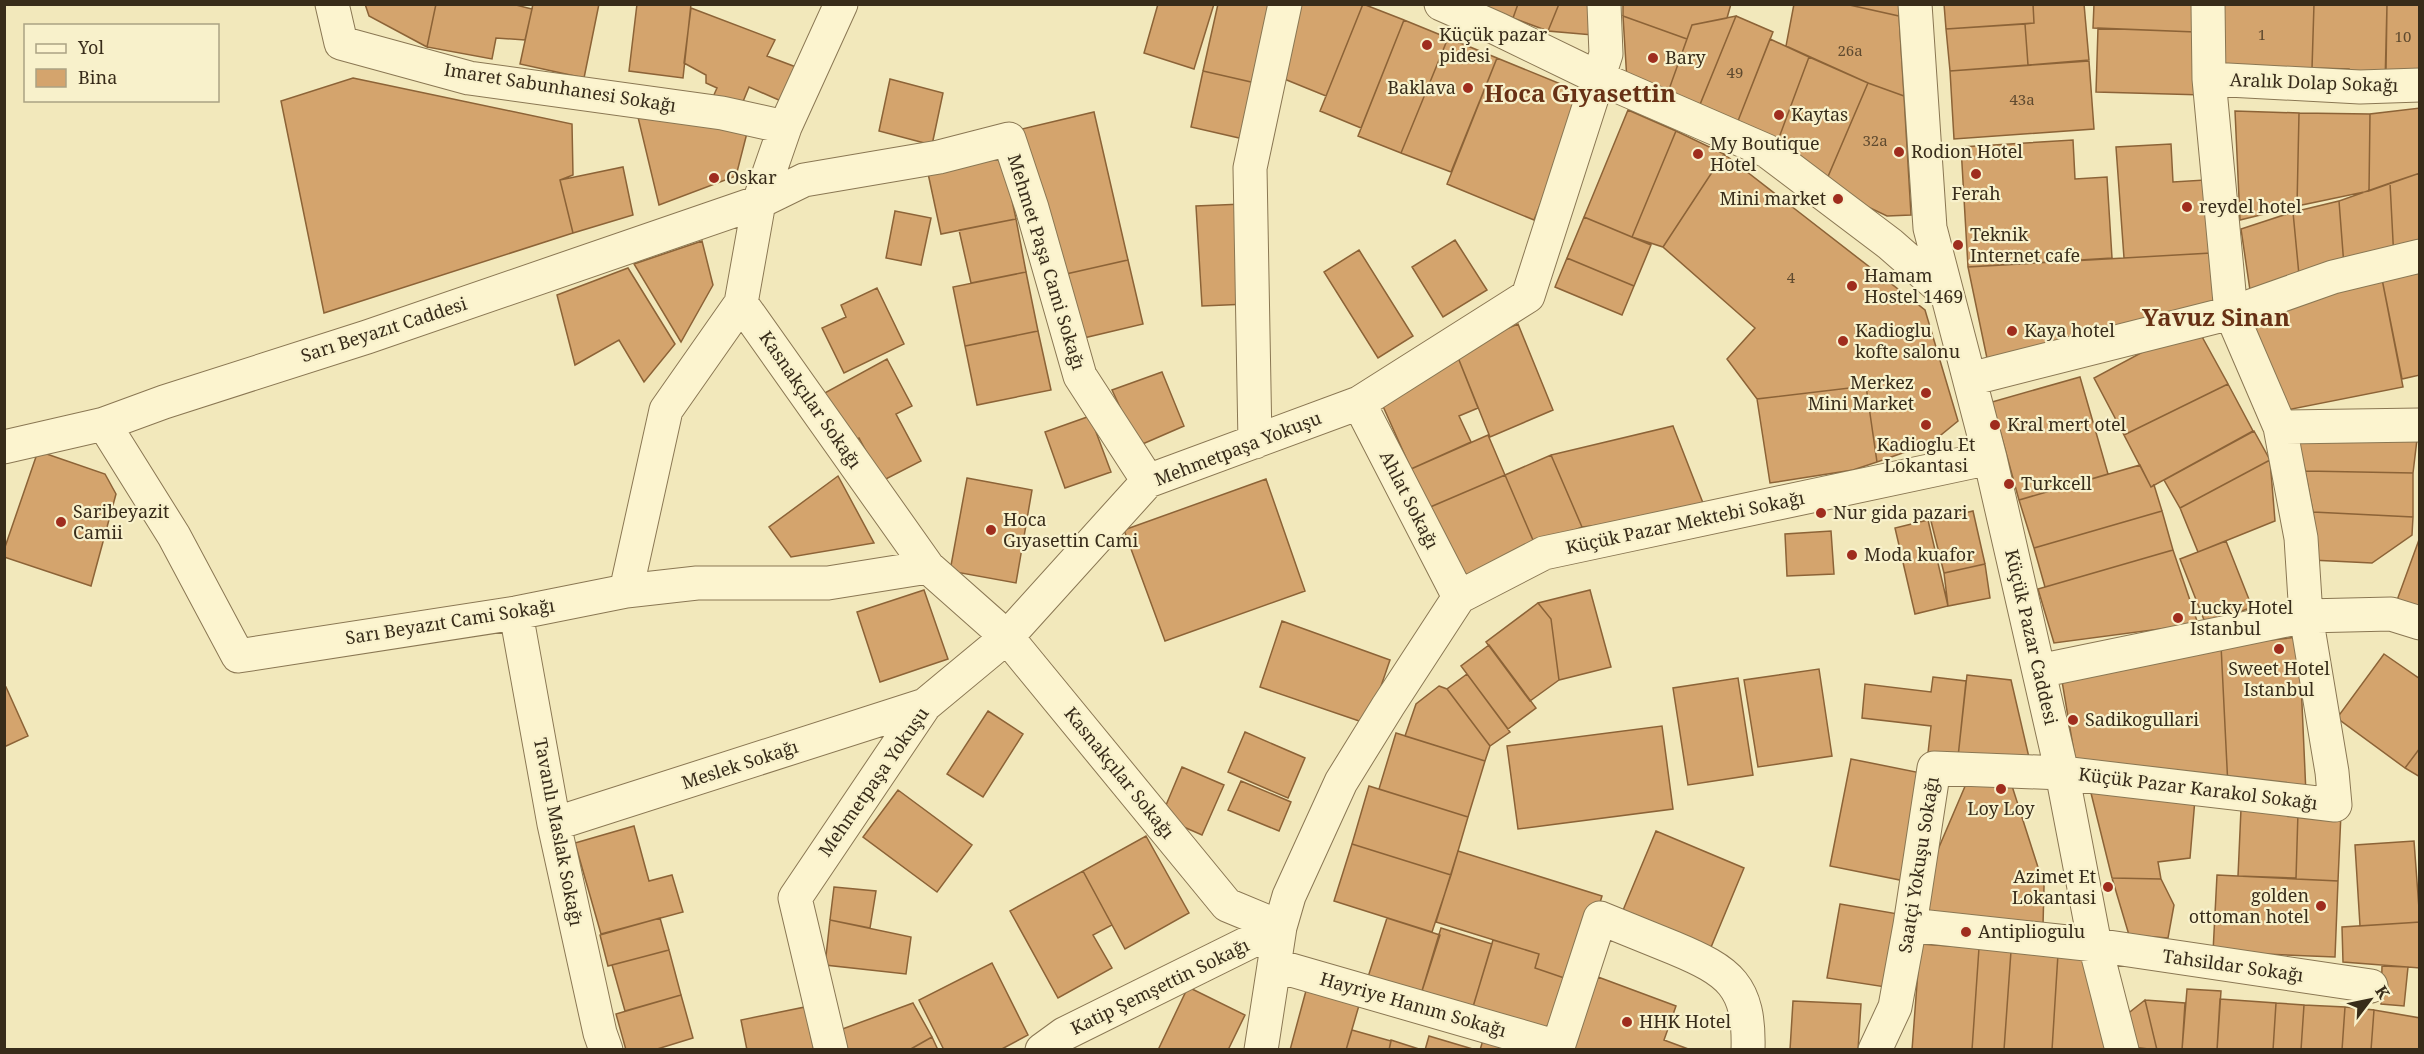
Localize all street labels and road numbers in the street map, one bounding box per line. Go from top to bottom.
street label: Imaret Sabunhanesi Sokağı [442,57,678,117]
street label: Aralık Dolap Sokağı [2229,67,2399,97]
street label: Mehmet Paşa Cami Sokağı [1003,151,1091,373]
street label: Sarı Beyazıt Caddesi [298,291,470,367]
street label: Kasnakçılar Sokağı [754,326,867,473]
street label: Mehmetpaşa Yokuşu [1151,405,1325,491]
street label: Ahlat Sokağı [1375,446,1445,553]
street label: Küçük Pazar Mektebi Sokağı [1563,485,1807,559]
street label: Küçük Pazar Caddesi [2000,547,2064,727]
street label: Sarı Beyazıt Cami Sokağı [344,593,556,649]
street label: Mehmetpaşa Yokuşu [813,702,934,861]
street label: Kasnakçılar Sokağı [1059,702,1180,843]
street label: Meslek Sokağı [678,734,801,794]
street label: Tavanlı Maslak Sokağı [529,736,589,928]
street label: Küçük Pazar Karakol Sokağı [2077,761,2319,815]
street label: Saatçi Yokuşu Sokağı [1892,775,1944,955]
street label: Katip Şemşettin Sokağı [1066,932,1253,1040]
street label: Tahsildar Sokağı [2161,943,2305,987]
street label: Hayriye Hanım Sokağı [1317,966,1509,1042]

